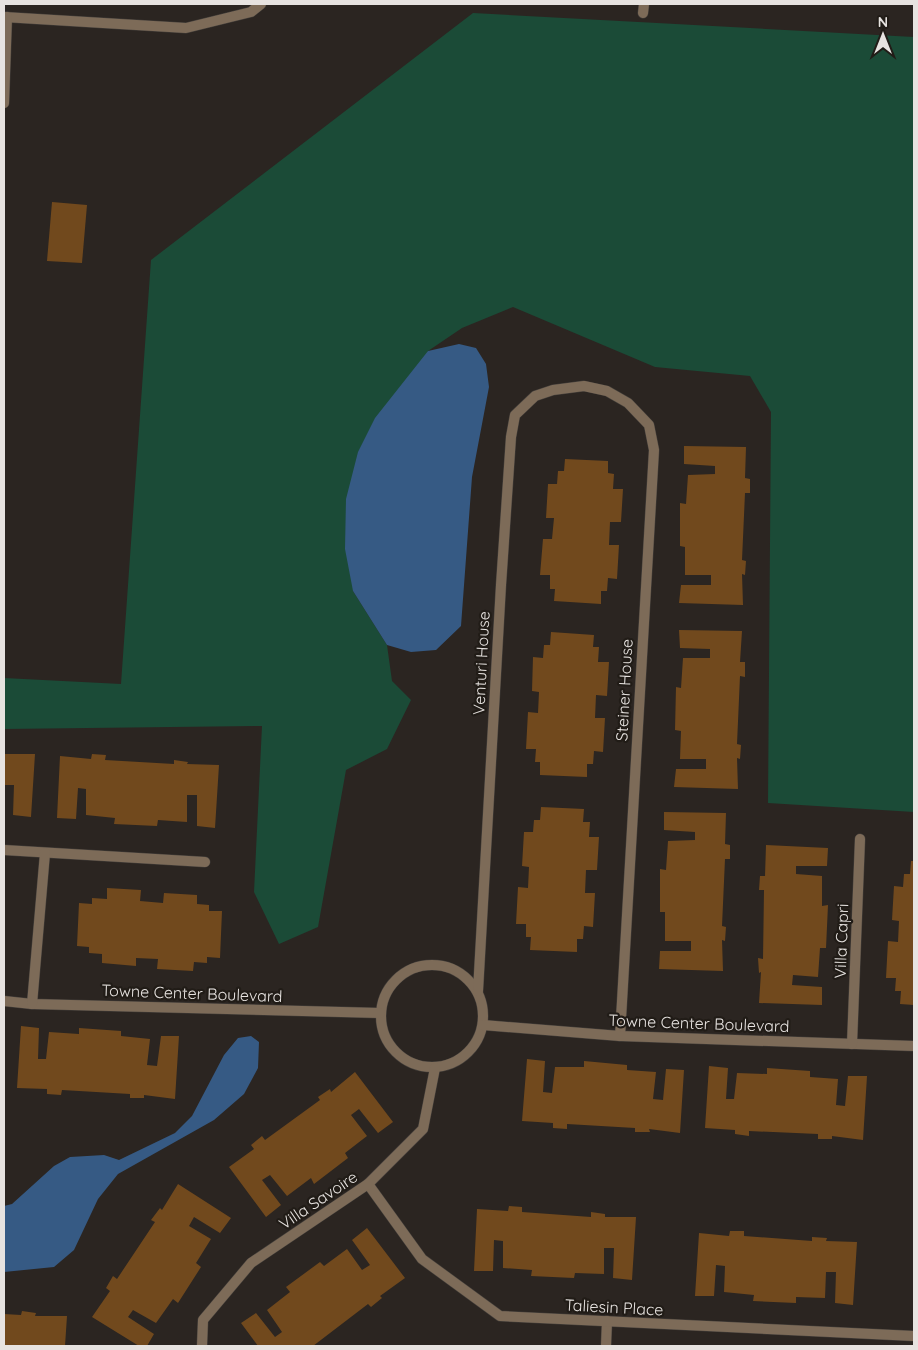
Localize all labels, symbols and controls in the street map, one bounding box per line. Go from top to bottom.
north arrow [858,10,908,60]
text: N [878,13,888,31]
street label: Venturi House [468,611,494,715]
street label: Steiner House [611,638,637,742]
street label: Villa Capri [830,903,852,979]
street label: Towne Center Boulevard [101,980,283,1006]
street label: Towne Center Boulevard [608,1010,790,1036]
street label: Villa Savoire [275,1166,361,1234]
street label: Taliesin Place [564,1294,664,1320]

